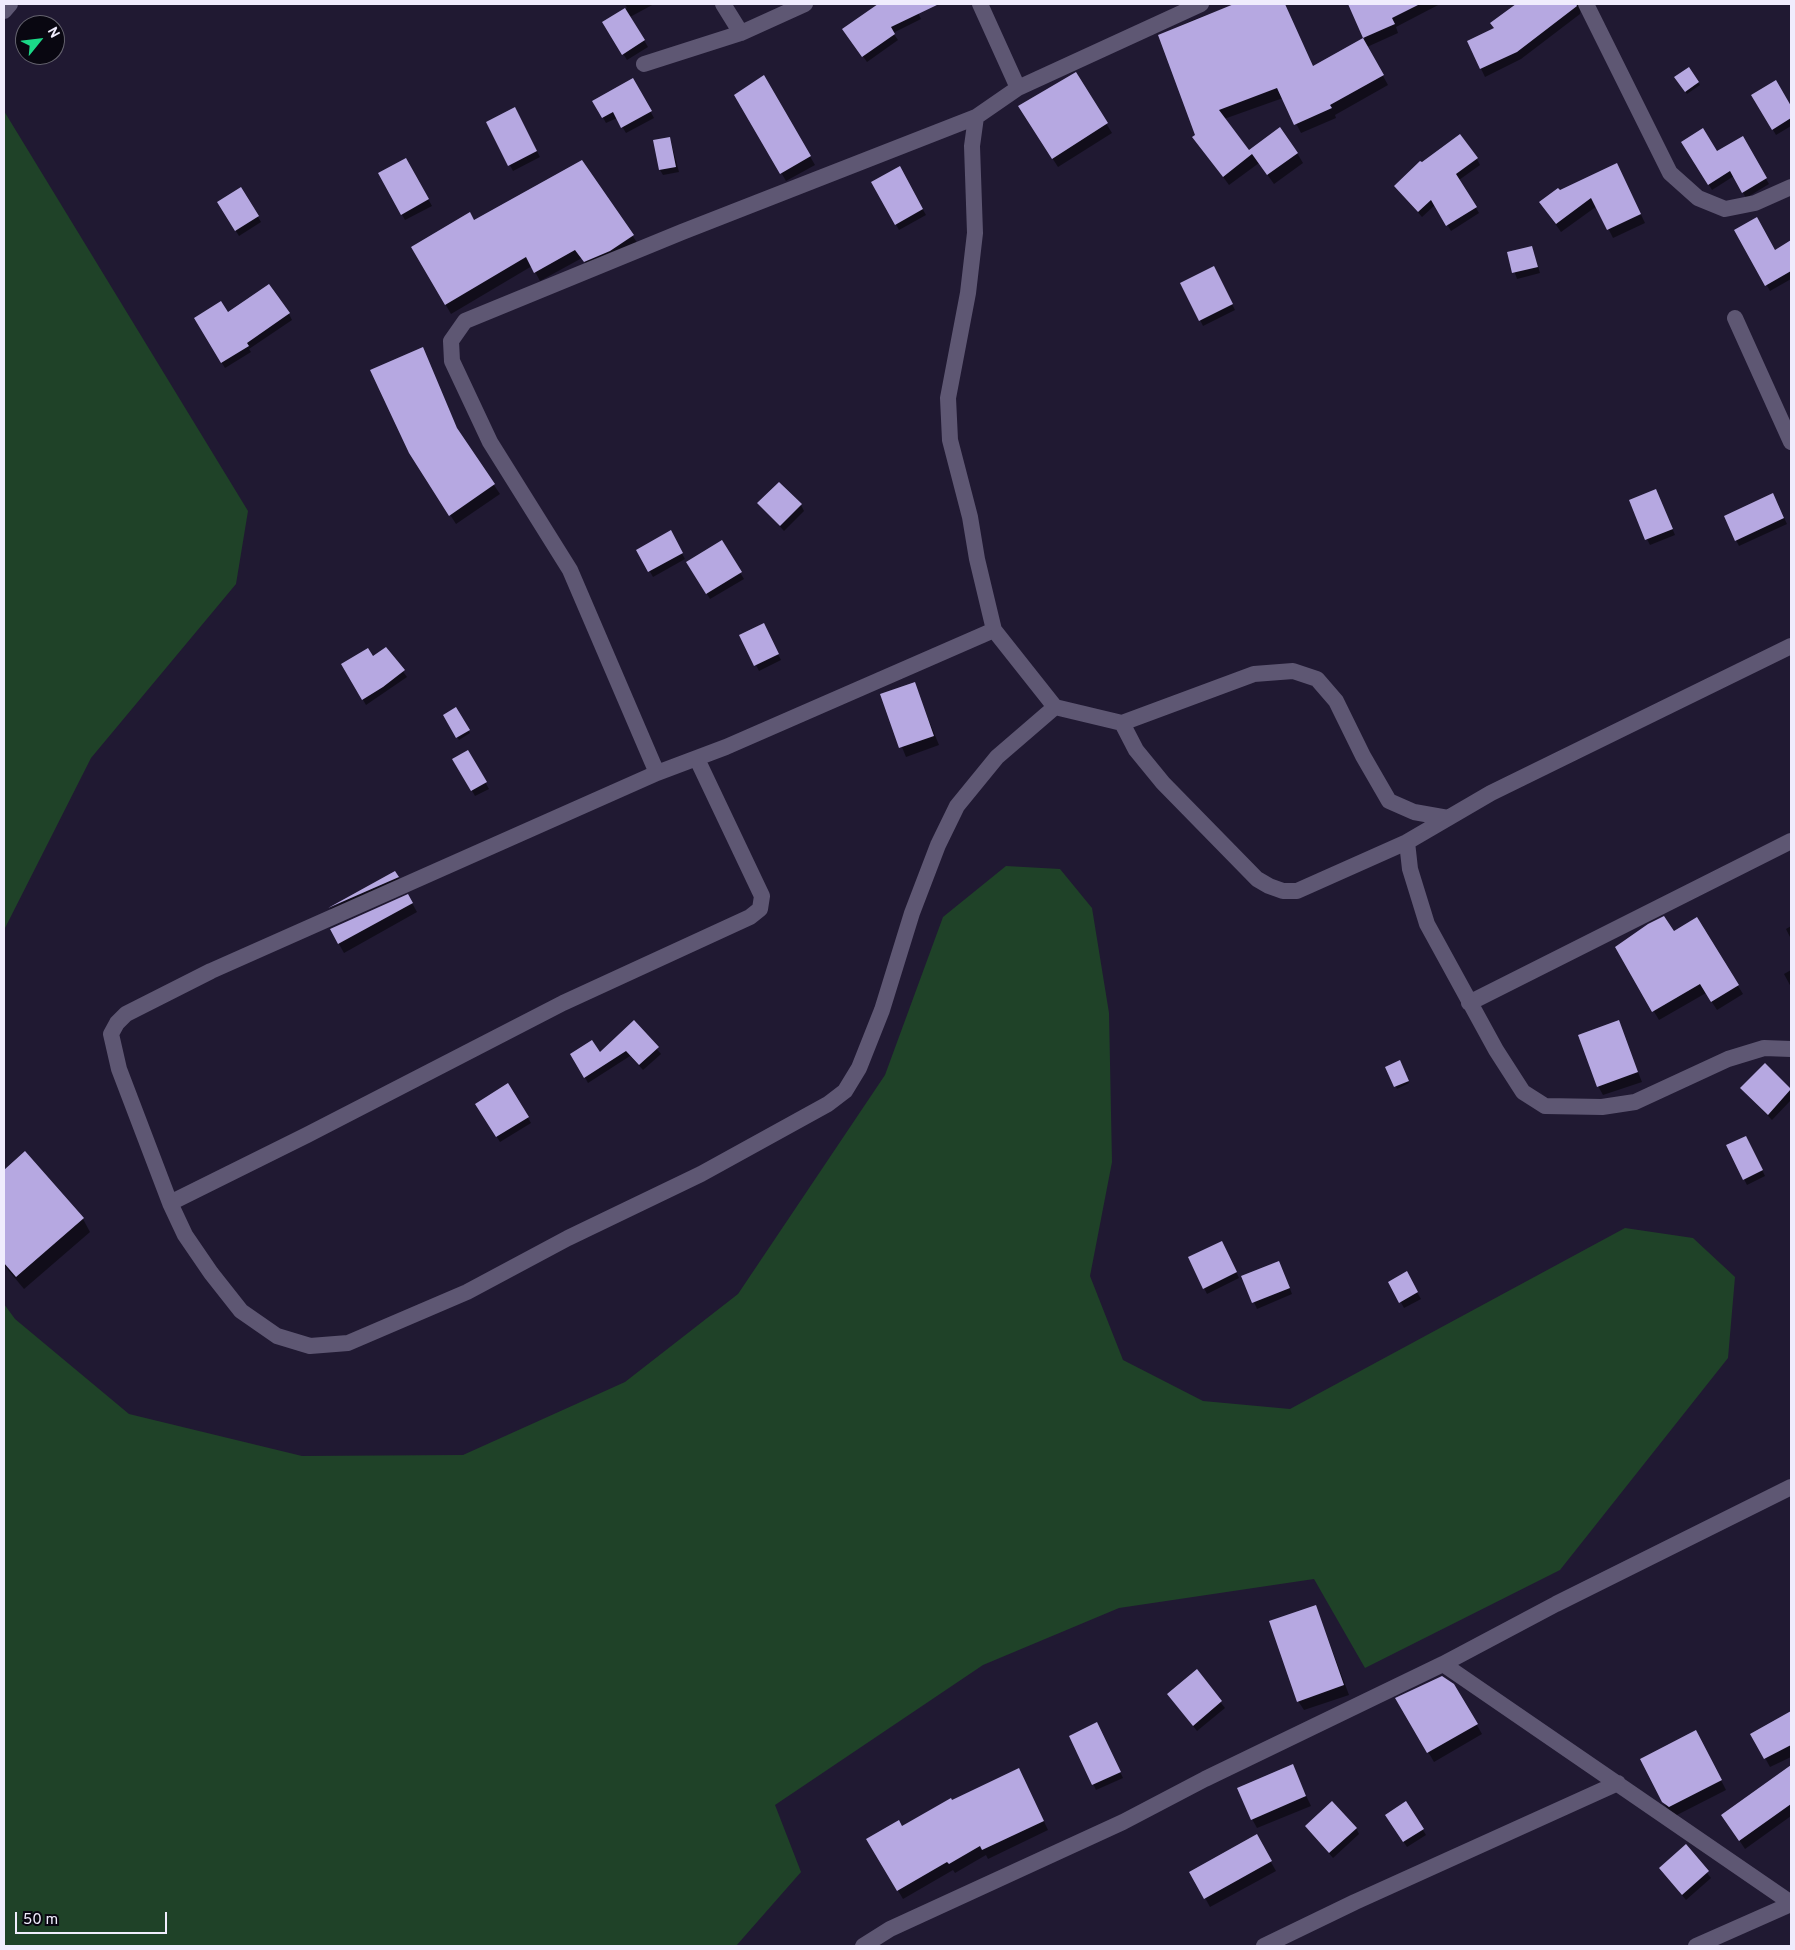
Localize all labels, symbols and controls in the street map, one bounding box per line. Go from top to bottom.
north arrow [15,15,65,65]
text: N [43,24,63,41]
scale bar [18,1902,170,1934]
text: 50 m [23,1911,58,1930]

